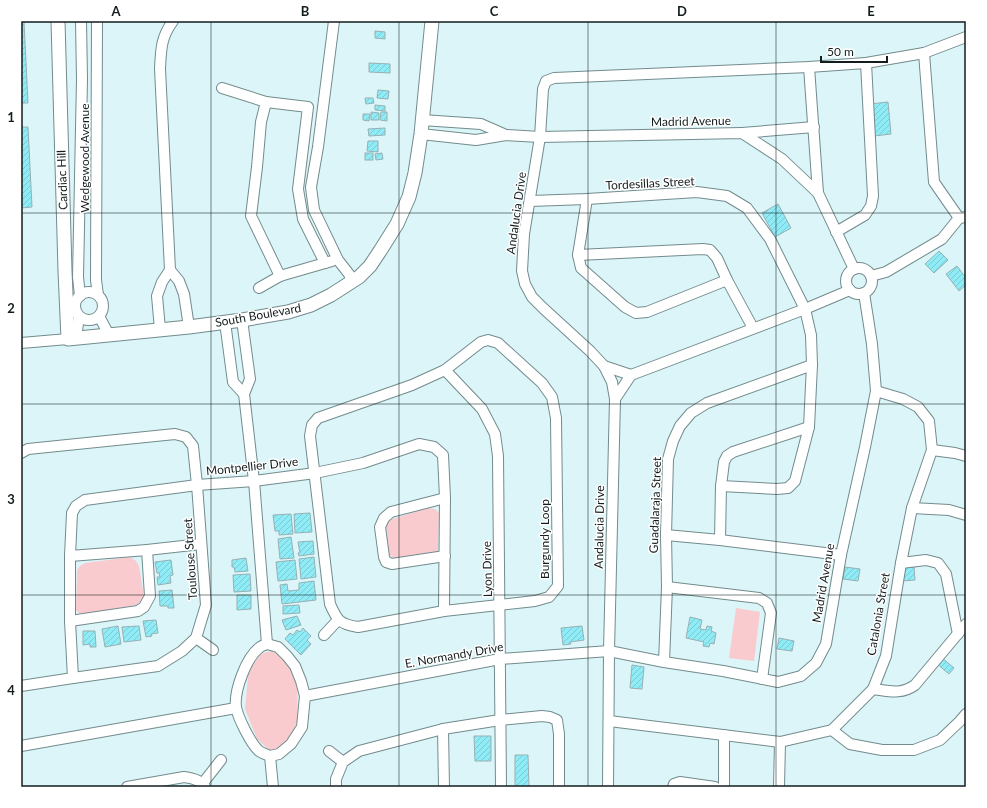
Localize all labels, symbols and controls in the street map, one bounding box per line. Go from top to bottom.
text: A [110,3,121,19]
text: B [301,3,310,19]
text: C [490,3,499,19]
text: D [677,3,687,19]
text: E [867,3,875,19]
scale bar [821,38,887,64]
text: 50 m [827,44,854,59]
street label: Wedgewood Avenue [77,103,92,213]
text: 1 [7,109,15,125]
street label: Madrid Avenue [651,113,731,129]
street label: Cardiac Hill [53,150,71,210]
street label: Andalucia Drive [503,171,529,255]
street label: Tordesillas Street [605,173,696,193]
text: 2 [7,300,15,316]
street label: South Boulevard [214,300,302,330]
street label: Montpellier Drive [205,454,299,478]
street label: Guadalaraja Street [646,456,664,554]
street label: Andalucia Drive [591,485,607,569]
text: 3 [7,491,15,507]
street label: Burgundy Loop [537,499,552,579]
street label: Toulouse Street [180,517,200,600]
street label: Lyon Drive [479,541,495,597]
street label: Madrid Avenue [809,542,837,624]
street label: Catalonia Street [863,571,893,657]
street label: E. Normandy Drive [404,639,504,671]
text: 4 [7,682,15,698]

